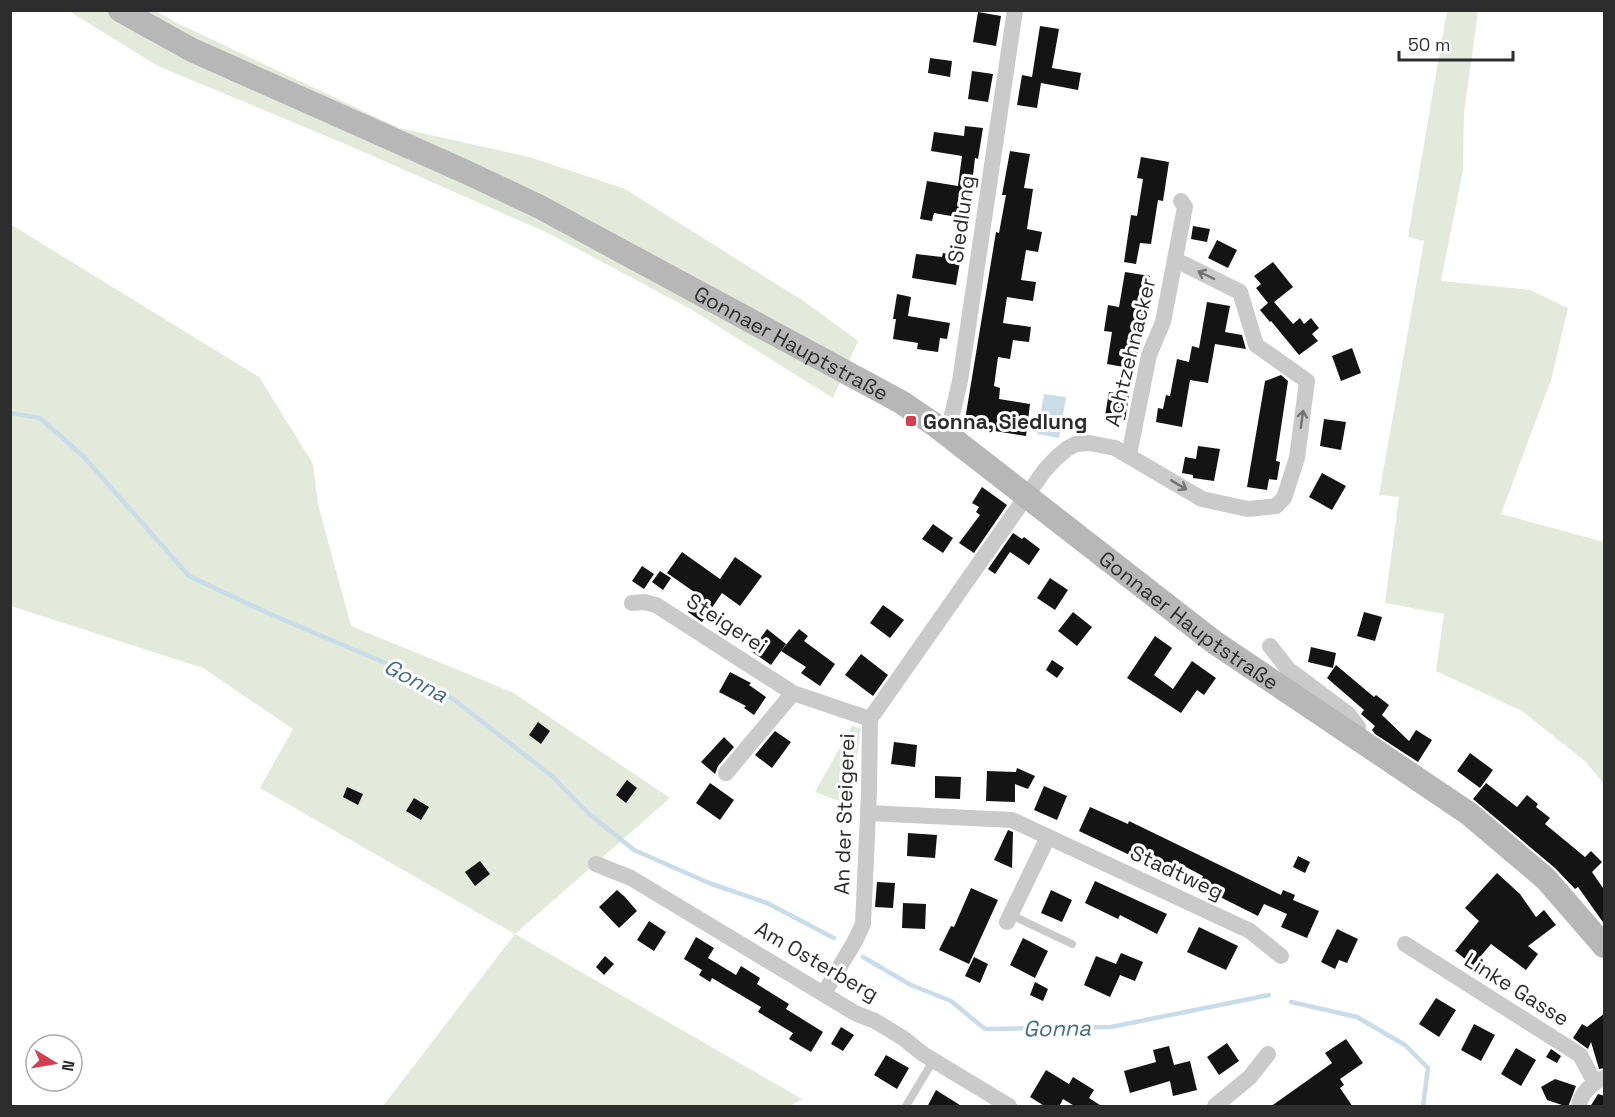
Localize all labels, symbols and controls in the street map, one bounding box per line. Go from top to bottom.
scale bar [1399,24,1513,62]
text: 50 m [1408,33,1450,56]
street label: Siedlung [941,173,981,265]
one-way arrow [1197,268,1215,280]
street label: Achtzehnacker [1098,275,1162,429]
street label: Gonnaer Hauptstraße [690,279,893,406]
place label: Gonna, Siedlung [923,408,1087,435]
one-way arrow [1297,409,1308,429]
marker: Gonna, Siedlung [904,414,918,428]
one-way arrow [1170,479,1187,491]
street label: Gonnaer Hauptstraße [1094,544,1284,695]
street label: Steigerei [682,587,772,659]
water label: Gonna [380,652,453,708]
street label: An der Steigerei [828,733,860,895]
street label: Stadtweg [1126,839,1228,905]
street label: Am Osterberg [750,915,884,1007]
street label: Linke Gasse [1460,946,1574,1032]
water label: Gonna [1023,1013,1091,1043]
north arrow [24,1033,84,1093]
text: N [57,1058,80,1073]

